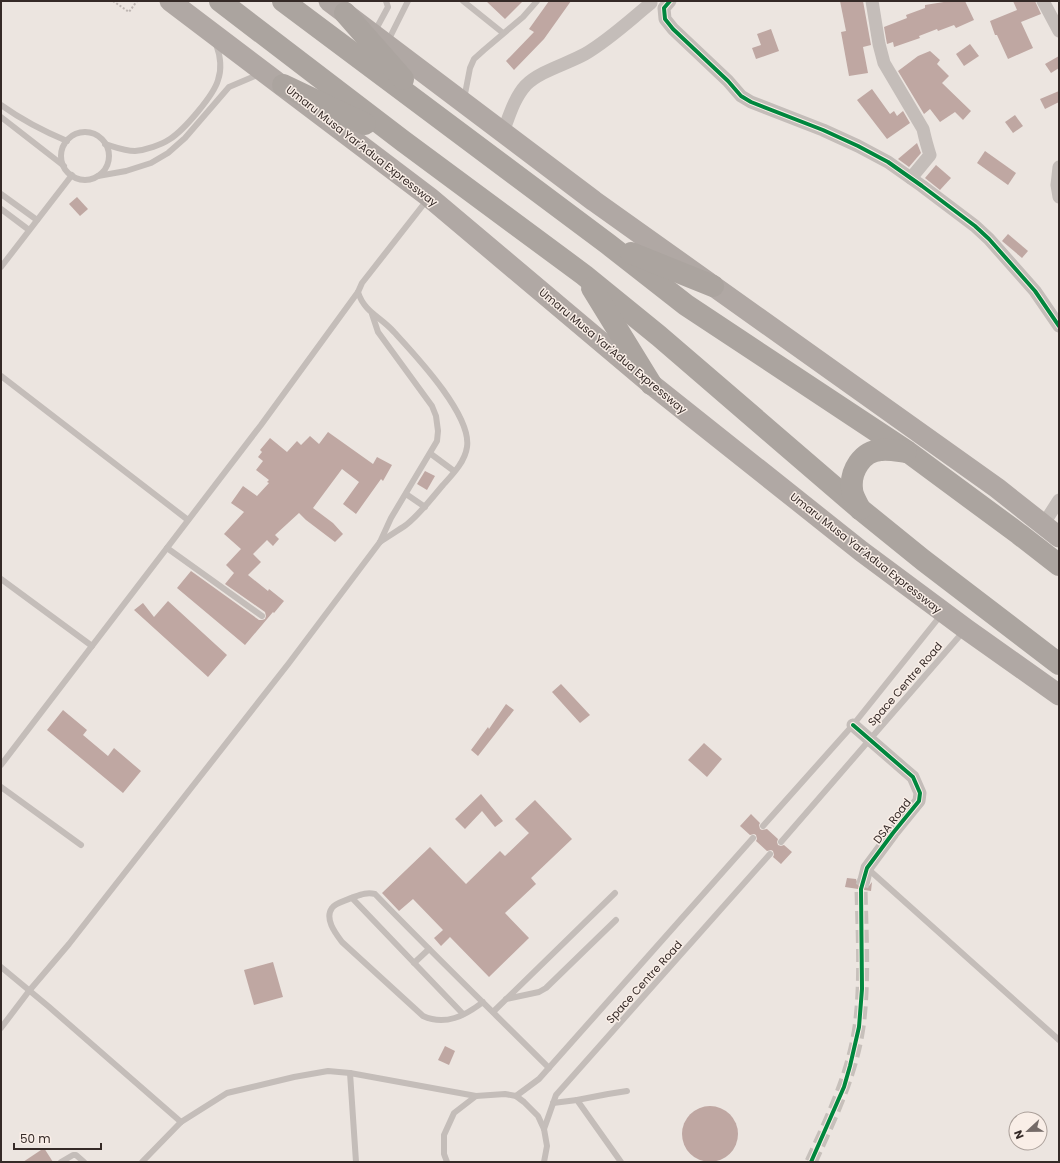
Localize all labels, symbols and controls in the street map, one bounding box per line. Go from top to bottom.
street label: Umaru Musa Yar'Adua Expressway [283,82,442,211]
street label: Umaru Musa Yar'Adua Expressway [536,284,691,418]
street label: Umaru Musa Yar'Adua Expressway [787,489,946,618]
street label: Space Centre Road [864,639,946,729]
street label: DSA Road [869,795,915,847]
street label: Space Centre Road [602,937,686,1027]
north arrow [1008,1111,1048,1151]
scale bar [14,1125,101,1151]
text: N [1010,1128,1028,1142]
text: 50 m [20,1130,51,1147]

